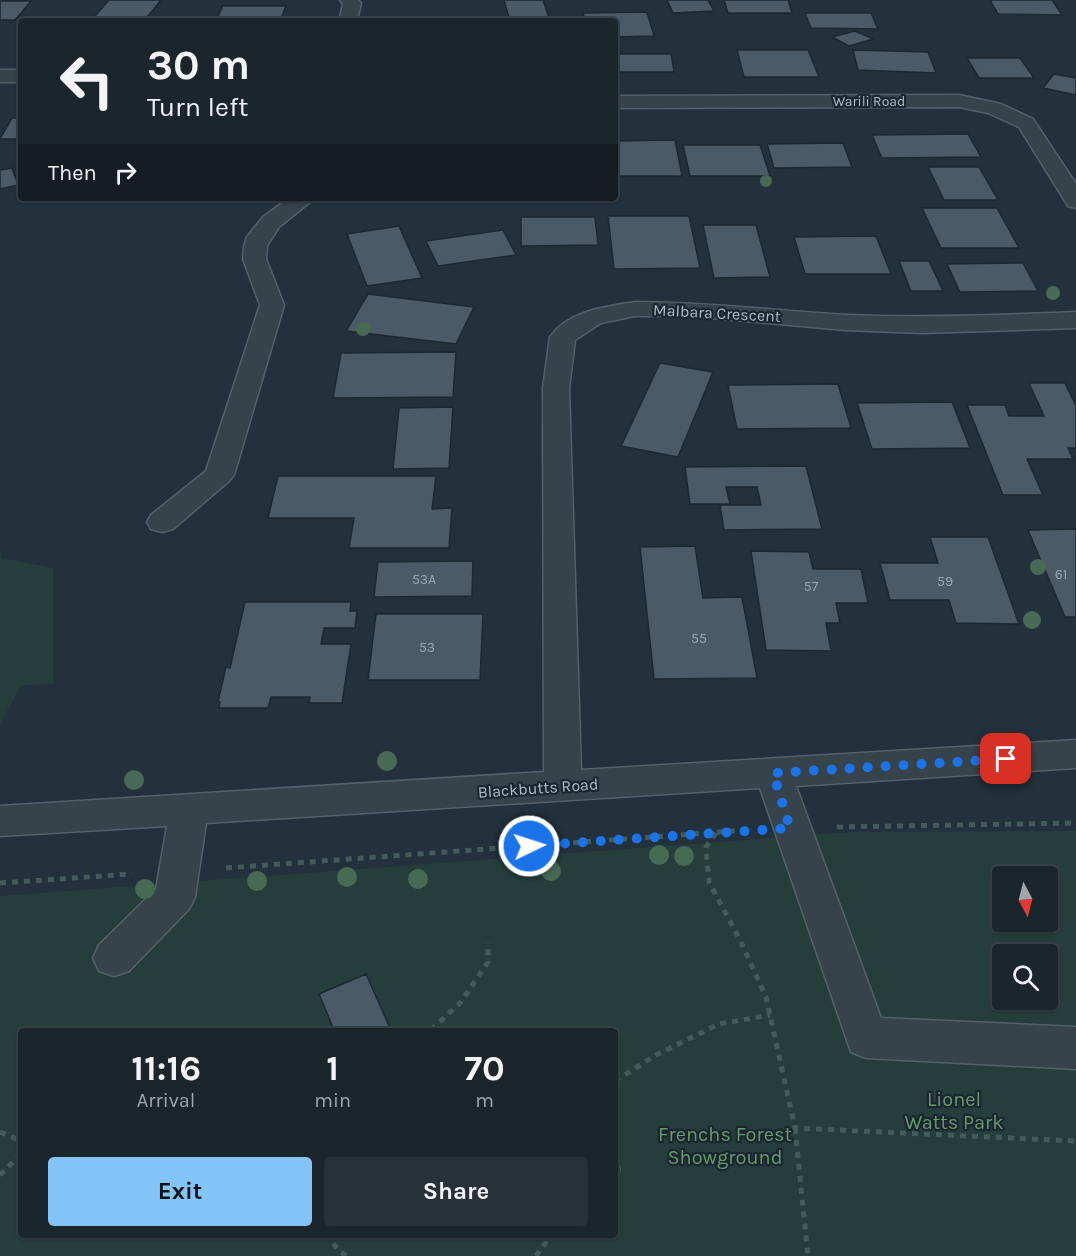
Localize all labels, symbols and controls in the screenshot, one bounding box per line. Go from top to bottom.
text: 30 m [147,40,250,90]
icon: left [48,42,126,120]
text: Turn left [147,91,248,123]
street label: Warili Road [833,93,905,110]
icon: right [109,156,142,189]
text: Then [48,160,97,186]
street label: Malbara Crescent [653,300,781,326]
house number: 61 [1055,566,1067,583]
house number: 53A [412,571,436,588]
house number: 59 [937,573,953,590]
house number: 57 [804,578,819,595]
house number: 55 [691,630,707,647]
house number: 53 [419,639,435,656]
pin [980,733,1031,784]
icon: arrive [989,742,1022,775]
street label: Blackbutts Road [477,774,599,802]
position arrow [497,814,561,878]
north arrow [992,866,1058,932]
map controls [992,866,1058,1010]
button: search [992,944,1058,1010]
text: 11:16 [131,1047,201,1089]
text: 1 [326,1047,339,1089]
text: 70 [464,1047,505,1089]
park label: Lionel Watts Park [904,1088,1004,1134]
text: Arrival [137,1089,195,1112]
text: min [314,1089,351,1112]
text: m [475,1089,494,1112]
park label: Frenchs Forest Showground [658,1123,793,1169]
button: Exit [48,1157,312,1226]
button: Share [324,1157,588,1226]

